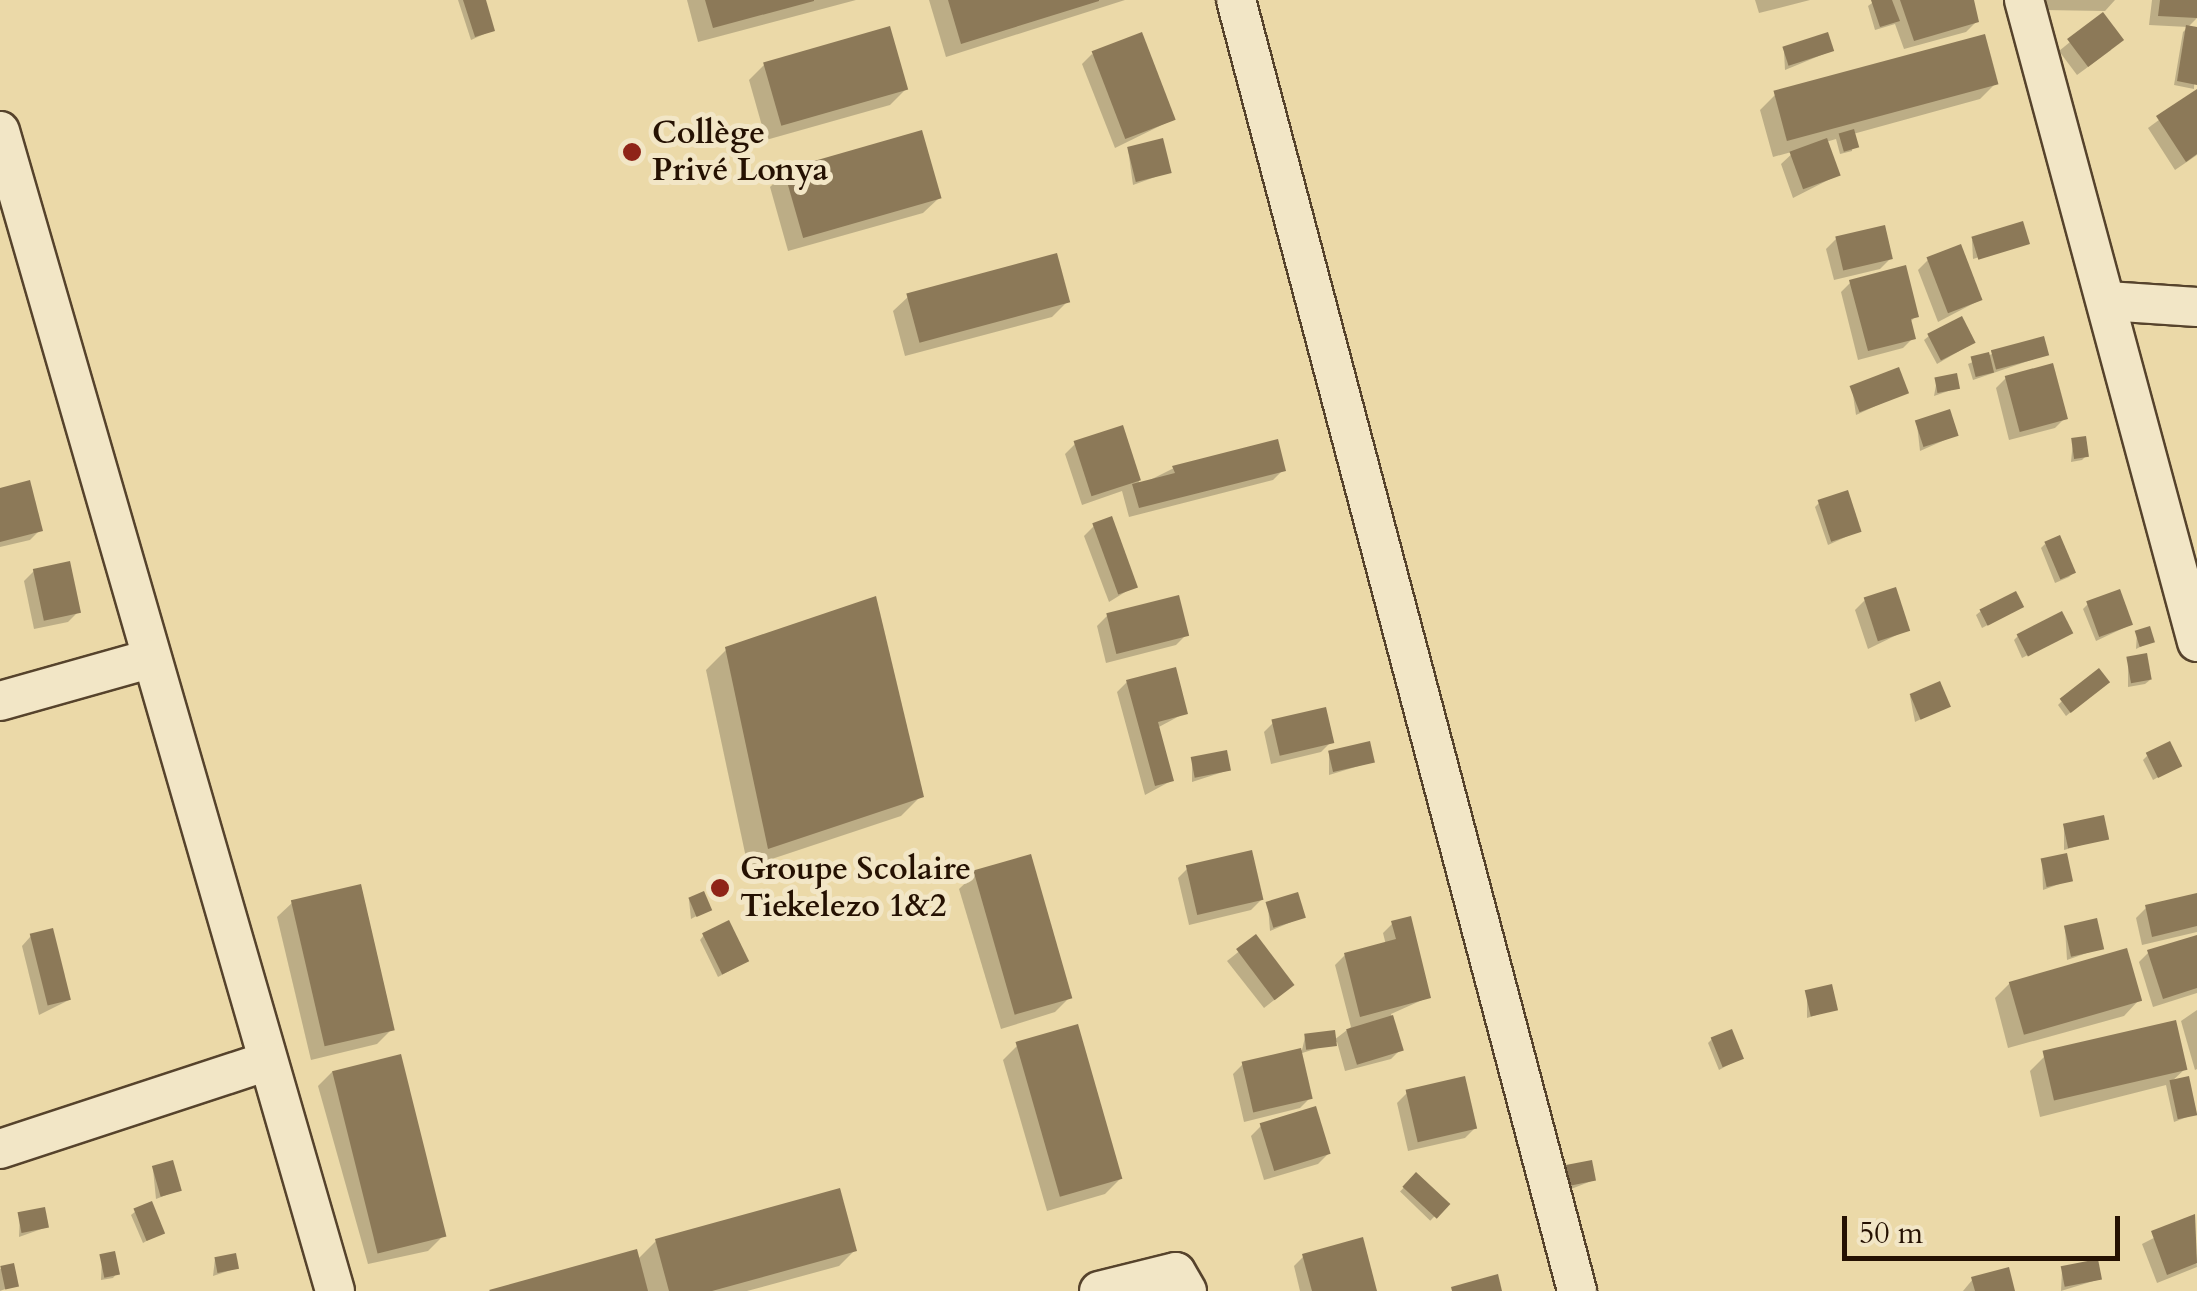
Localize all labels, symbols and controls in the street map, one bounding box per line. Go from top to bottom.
place label: Collège Privé Lonya [652,115,828,190]
marker: Collège Privé Lonya [621,141,643,163]
place label: Groupe Scolaire Tiekelezo 1&2 [740,851,971,926]
marker: Groupe Scolaire Tiekelezo 1&2 [709,877,731,899]
scale bar [1847,1196,2124,1258]
text: 50 m [1859,1213,1923,1254]

